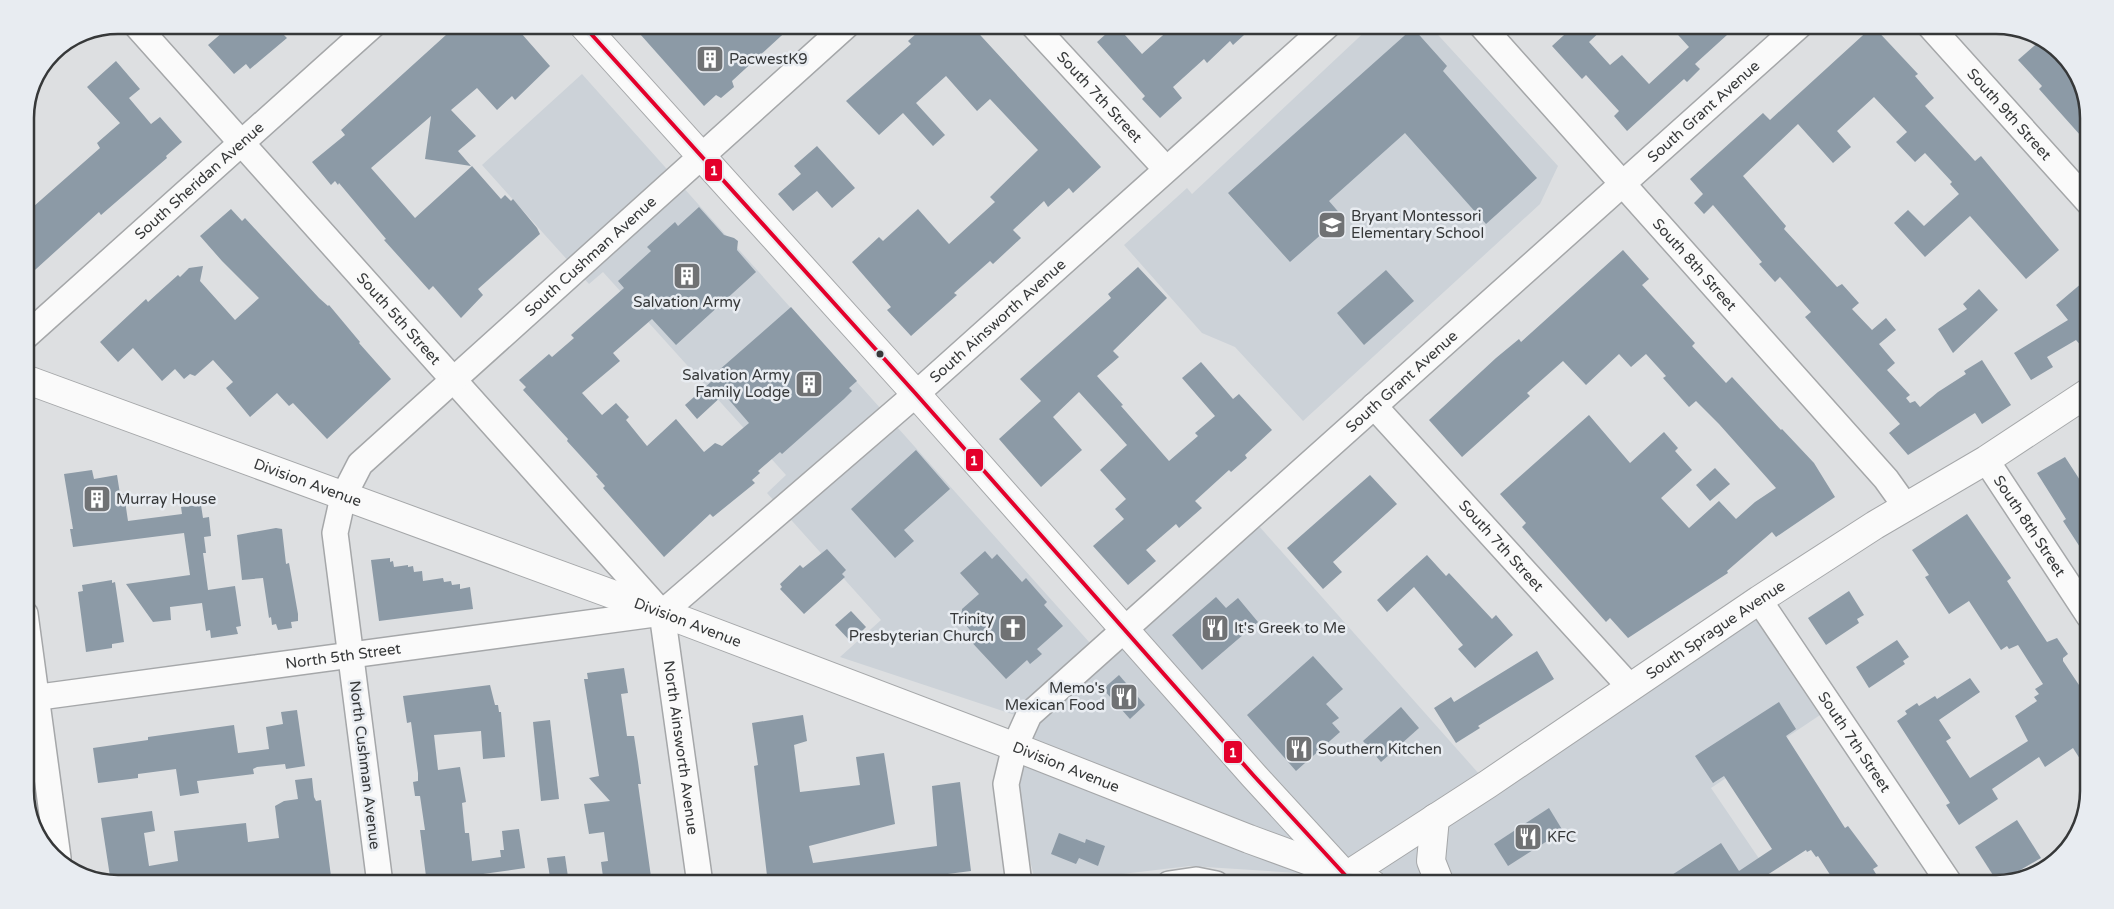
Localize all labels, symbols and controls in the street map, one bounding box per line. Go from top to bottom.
building icon: PacwestK9 [695,44,725,74]
street label: South 7th Street [1053,48,1146,146]
place label: PacwestK9 [729,50,808,68]
street label: South Grant Avenue [1644,57,1763,166]
street label: South 9th Street [1963,65,2055,164]
street label: South Sheridan Avenue [131,118,268,243]
line badge: 1 [704,158,723,182]
text: 1 [710,162,718,179]
street label: South Cushman Avenue [521,192,660,320]
place label: Bryant Montessori Elementary School [1351,207,1484,242]
school or university icon: Bryant Montessori Elementary School [1317,210,1347,240]
street label: South 8th Street [1649,215,1741,315]
street label: South Ainsworth Avenue [926,255,1069,386]
building icon: Salvation Army [672,261,702,291]
street label: South 5th Street [353,269,445,369]
place label: Salvation Army [633,293,741,311]
street label: South Grant Avenue [1342,327,1461,436]
unlabelled marker [875,349,885,359]
place label: Salvation Army Family Lodge [682,366,790,401]
building icon: Salvation Army Family Lodge [794,369,824,399]
line badge: 1 [965,448,984,472]
text: 1 [970,452,978,469]
street label: Division Avenue [251,455,364,511]
street label: South 8th Street [1990,472,2070,580]
building icon: Murray House [82,484,112,514]
place label: Murray House [116,490,216,508]
street label: South 7th Street [1455,496,1548,595]
street label: South Sprague Avenue [1643,577,1788,683]
street label: Division Avenue [632,594,744,651]
place label: Trinity Presbyterian Church [849,610,994,645]
church icon: Trinity Presbyterian Church [998,613,1028,643]
restaurant icon: It's Greek to Me [1200,613,1230,643]
place label: It's Greek to Me [1234,619,1346,637]
street label: North 5th Street [284,639,402,673]
street label: North Ainsworth Avenue [660,659,702,836]
street label: North Cushman Avenue [346,679,384,851]
place label: Memo's Mexican Food [1005,679,1105,714]
restaurant icon: Memo's Mexican Food [1109,682,1139,712]
street label: South 7th Street [1814,688,1895,796]
restaurant icon: Southern Kitchen [1284,734,1314,764]
street label: Division Avenue [1010,738,1122,796]
line badge: 1 [1223,740,1243,764]
place label: Southern Kitchen [1318,740,1442,758]
text: 1 [1229,744,1237,761]
restaurant icon: KFC [1513,822,1543,852]
place label: KFC [1547,828,1576,846]

